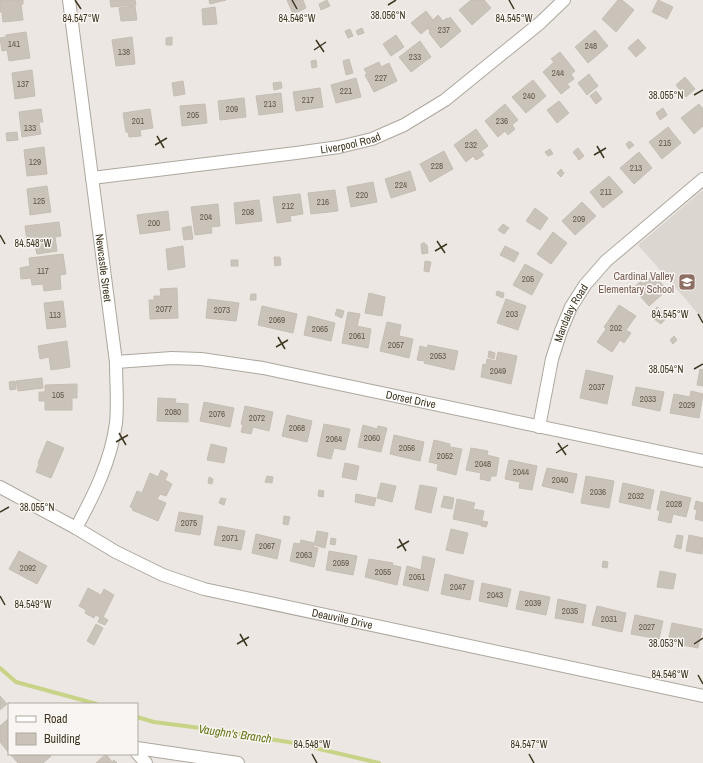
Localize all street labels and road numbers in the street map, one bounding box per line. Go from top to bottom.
street label: Liverpool Road [320,129,383,157]
street label: Newcastle Street [92,233,115,303]
street label: Mandalay Road [551,281,591,344]
street label: Dorset Drive [385,387,437,411]
street label: Deauville Drive [311,605,374,632]

